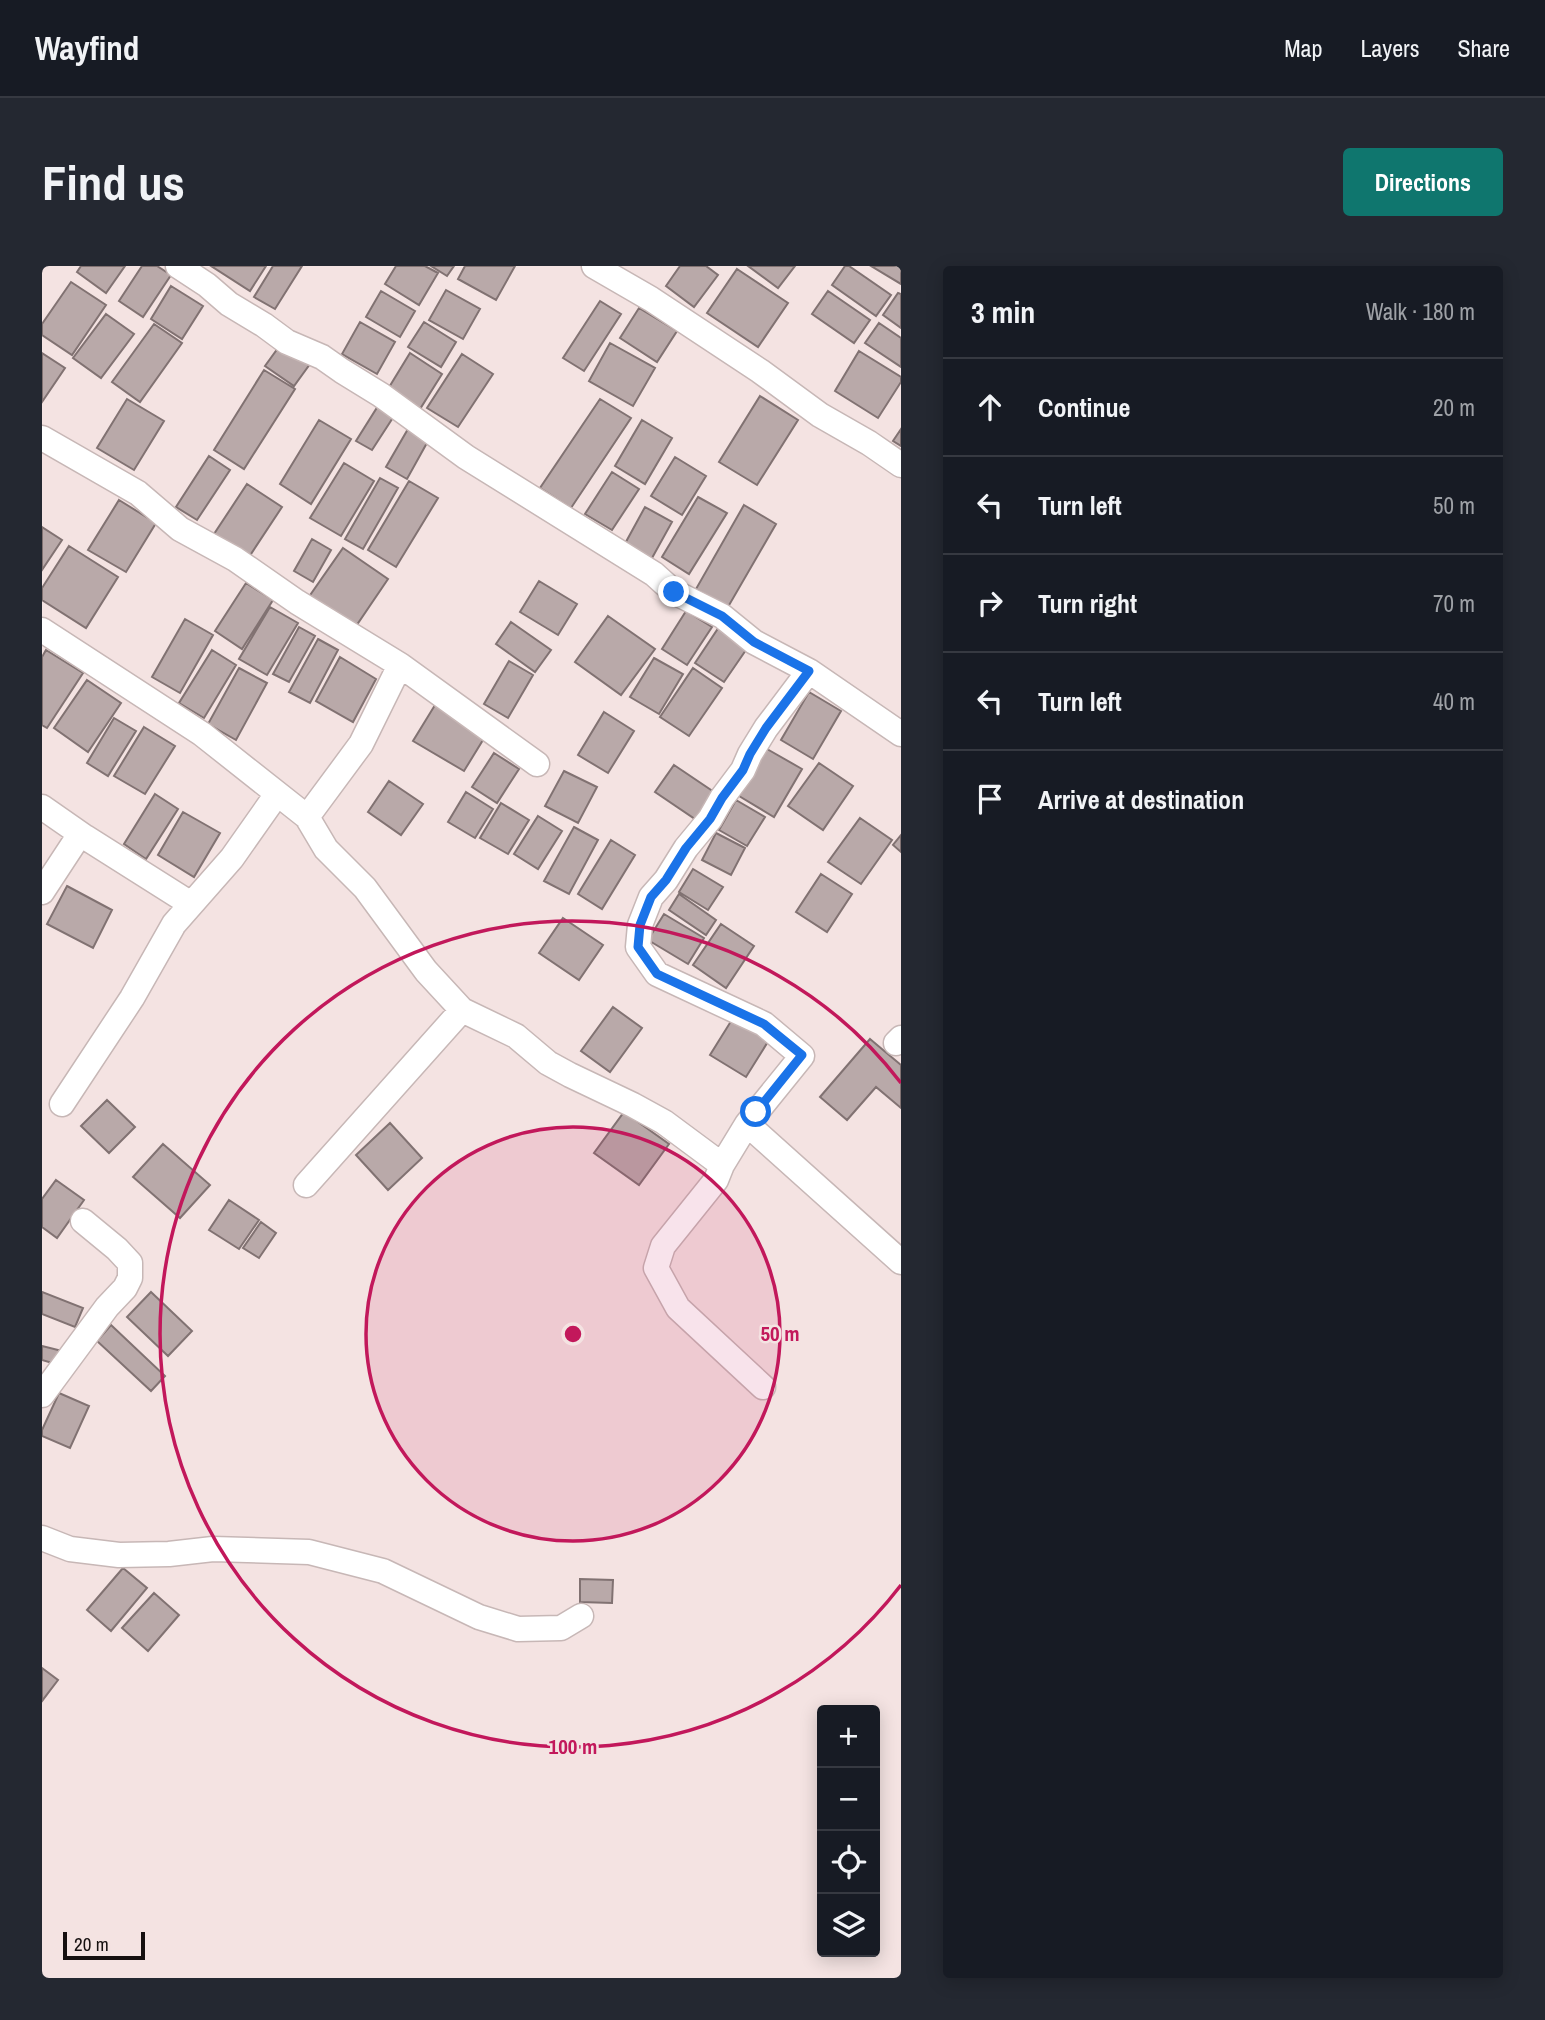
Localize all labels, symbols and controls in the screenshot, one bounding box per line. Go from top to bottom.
text: Wayfind [35,26,139,70]
text: Map [1284,32,1322,64]
text: Layers [1360,32,1419,64]
text: Share [1457,32,1510,64]
button: Directions [1343,148,1503,216]
text: Find us [42,149,185,215]
text: 3 min [971,292,1035,332]
text: Walk · 180 m [1366,296,1475,327]
icon: ahead [971,388,1009,426]
text: Continue [1038,390,1130,425]
text: 20 m [1433,392,1475,423]
icon: left [971,486,1009,524]
text: Turn left [1038,488,1122,523]
text: 50 m [1433,490,1475,521]
route end [658,576,689,607]
icon: right [971,584,1009,622]
text: Turn right [1038,586,1137,621]
text: 70 m [1433,588,1475,619]
icon: left [971,682,1009,720]
text: Turn left [1038,684,1122,719]
text: 40 m [1433,686,1475,717]
icon: arrive [971,780,1009,818]
text: Arrive at destination [1038,782,1244,817]
route start [740,1096,771,1127]
text: 50 m [760,1319,800,1348]
centre of rings [561,1322,585,1346]
map controls [817,1705,880,1957]
button: + [817,1705,880,1768]
text: 100 m [549,1732,597,1761]
button: − [817,1768,880,1831]
button: locate [817,1831,880,1894]
button: layers [817,1894,880,1957]
scale bar [63,1929,145,1961]
text: 20 m [74,1931,109,1957]

